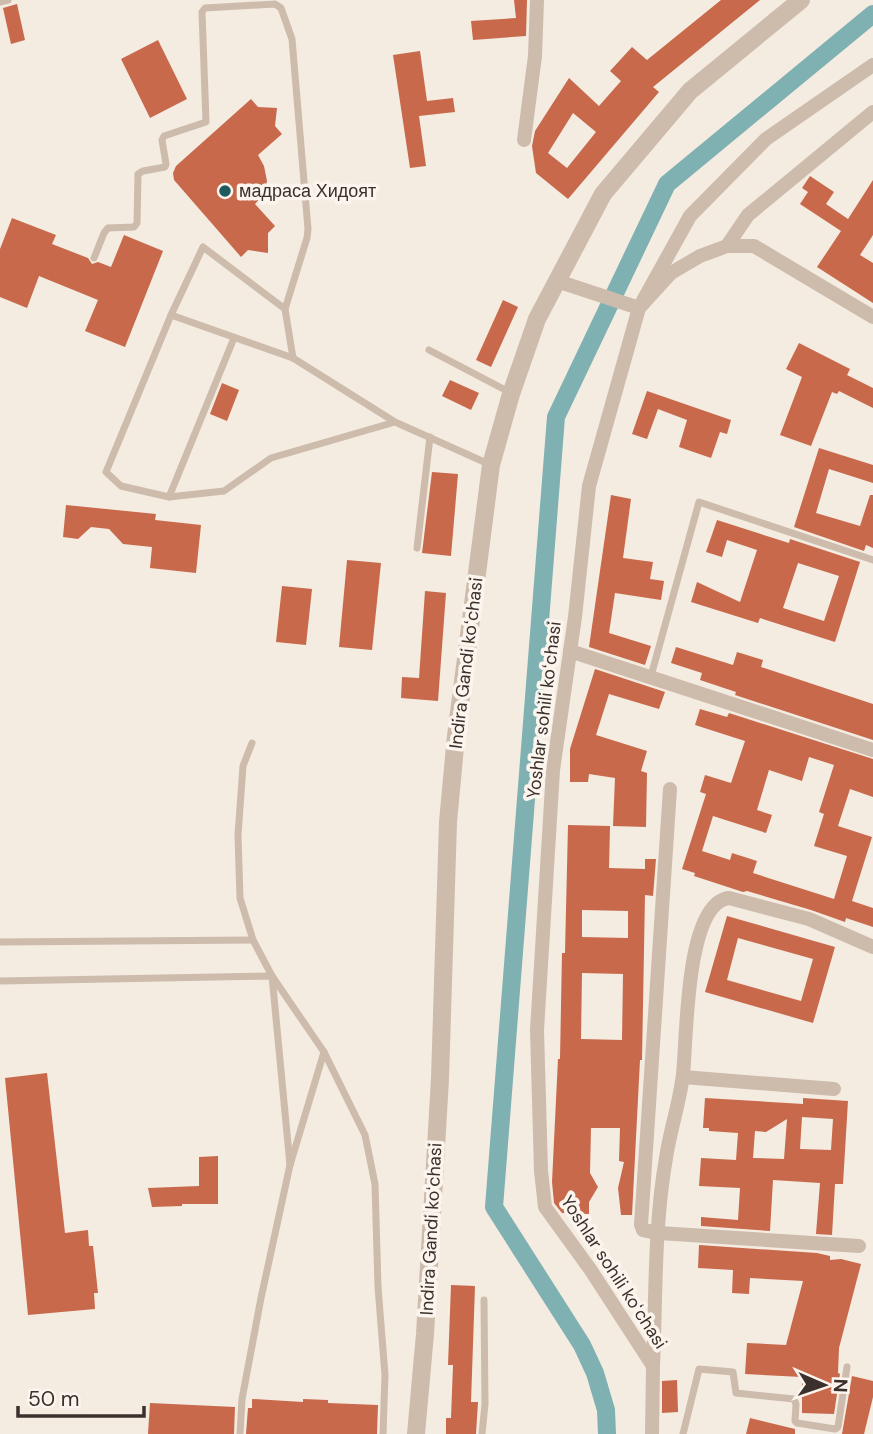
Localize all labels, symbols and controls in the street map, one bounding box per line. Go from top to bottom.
place label: мадраса Хидоят [239,179,376,203]
marker: мадраса Хидоят [217,183,233,199]
street label: Indira Gandi koʻchasi [444,576,488,750]
street label: Yoshlar sohili koʻchasi [521,620,567,800]
street label: Indira Gandi koʻchasi [415,1142,447,1316]
street label: Yoshlar sohili koʻchasi [555,1191,673,1353]
north arrow [789,1350,859,1420]
scale bar [18,1374,144,1418]
text: N [828,1378,853,1393]
text: 50 m [28,1385,79,1413]

